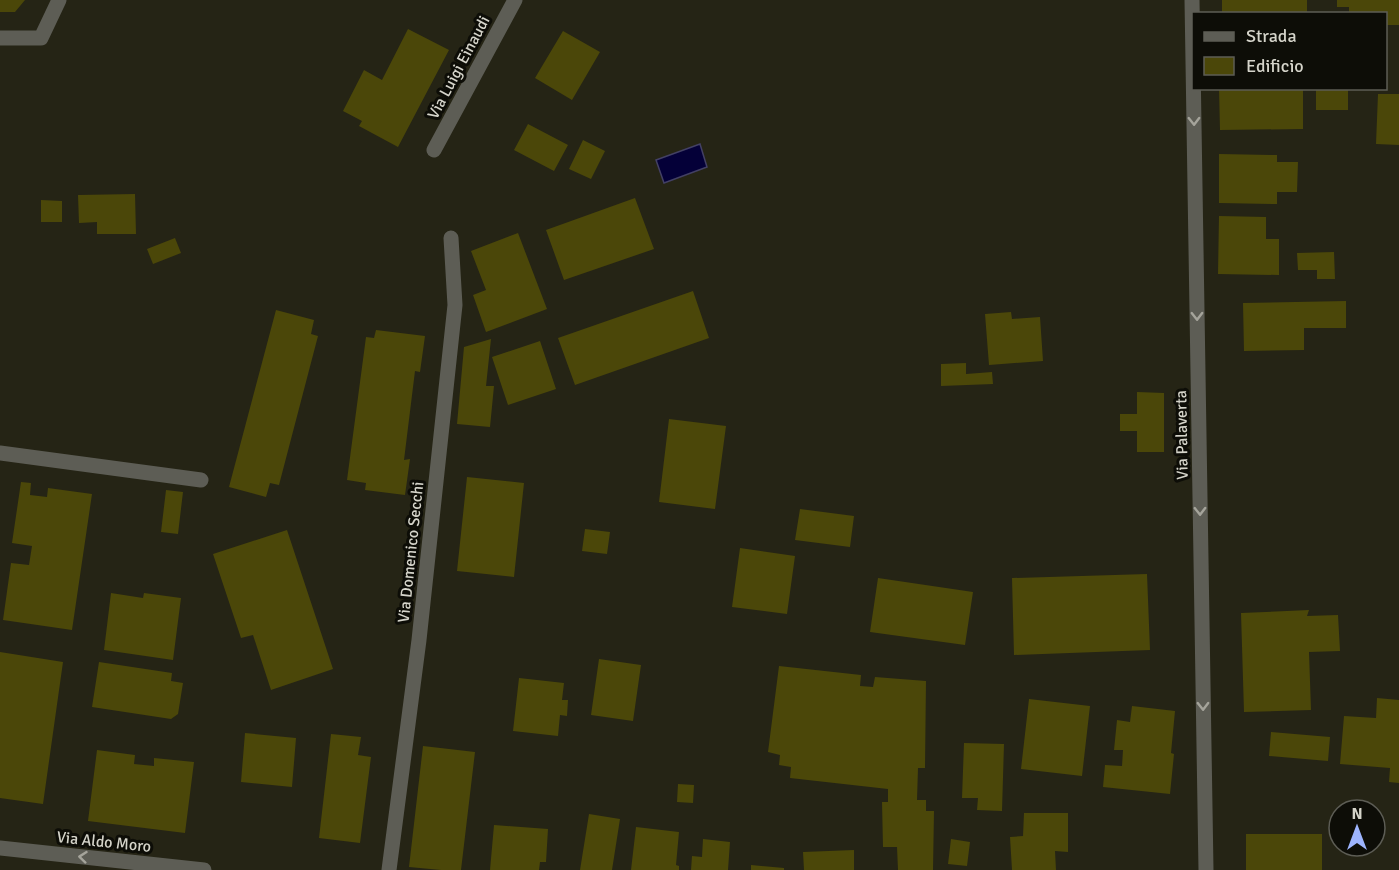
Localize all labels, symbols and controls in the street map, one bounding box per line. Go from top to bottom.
street label: Via Luigi Einaudi [423,12,495,123]
legend [1192,12,1387,90]
text: Strada [1246,25,1297,47]
text: Edificio [1246,55,1304,77]
one-way arrow [1188,117,1200,126]
one-way arrow [1191,312,1203,321]
street label: Via Palaverta [1171,390,1193,480]
street label: Via Domenico Secchi [394,480,428,624]
one-way arrow [1194,507,1206,516]
one-way arrow [1197,702,1209,711]
north arrow [1327,798,1387,858]
text: N [1351,804,1363,824]
street label: Via Aldo Moro [56,827,152,857]
one-way arrow [79,851,88,864]

